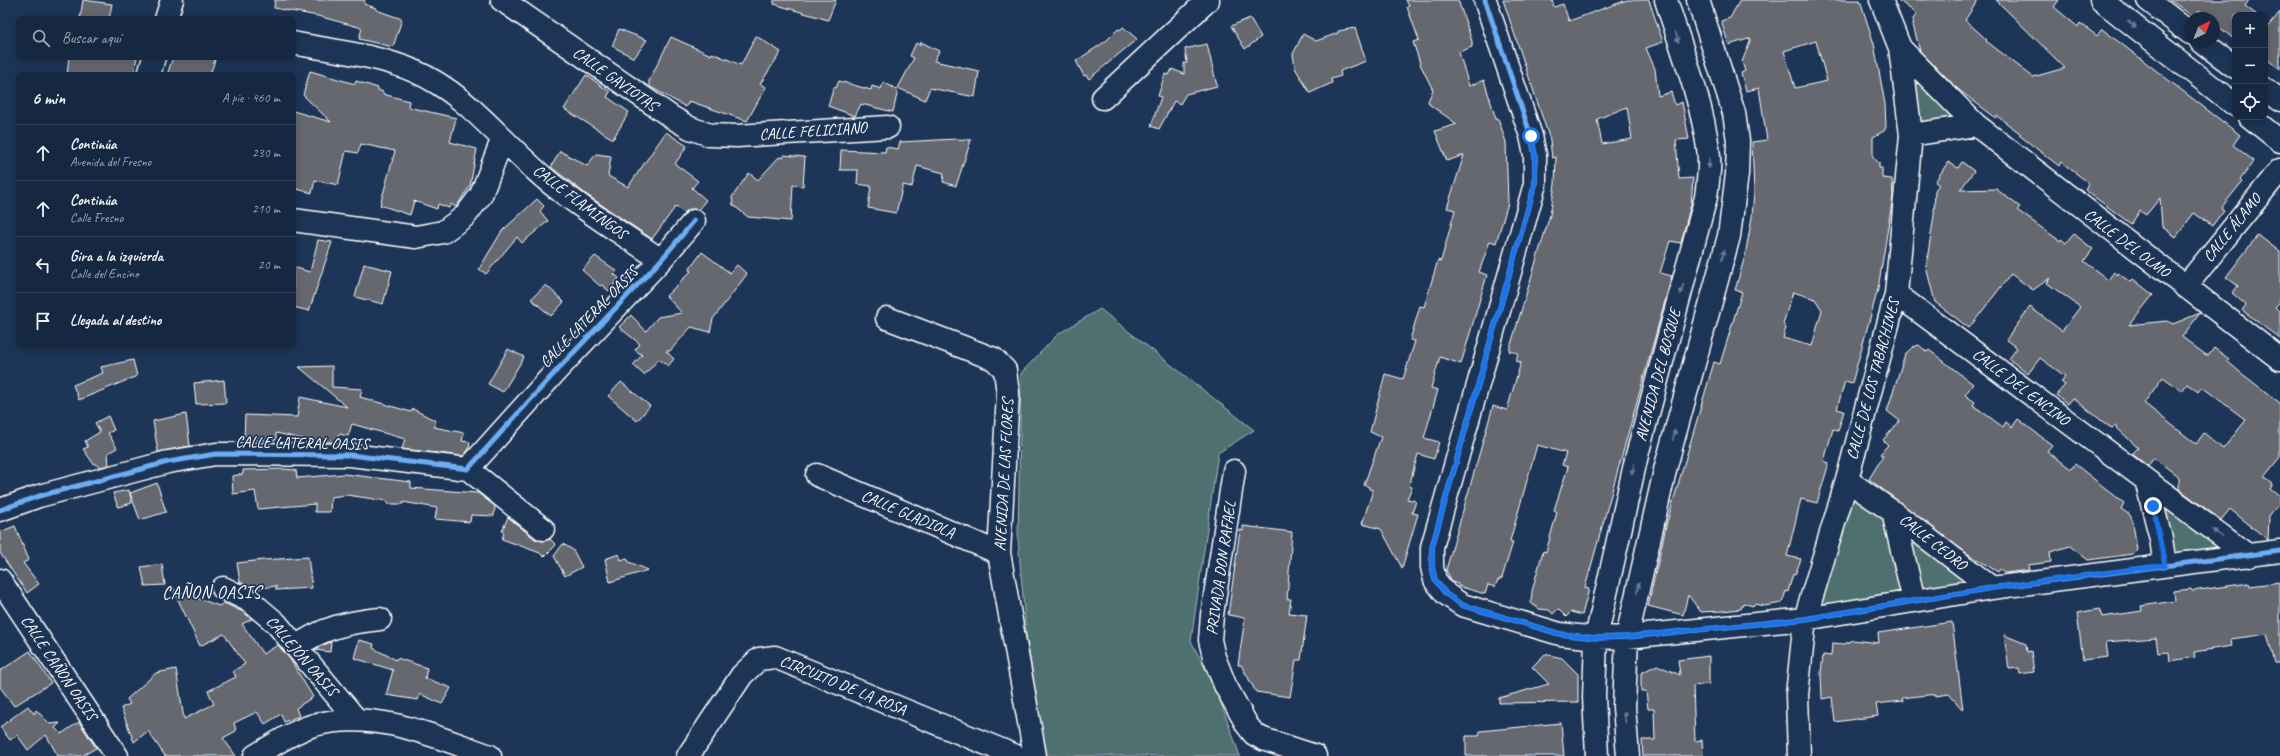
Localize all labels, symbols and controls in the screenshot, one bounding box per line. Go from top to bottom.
north arrow [2184,12,2220,48]
map controls [2232,12,2268,120]
button: + [2232,12,2268,48]
search box [16,16,296,60]
one-way arrow [2126,20,2137,28]
icon: search [30,27,52,49]
text: Buscar aquí [62,29,121,48]
one-way arrow [1674,32,1680,44]
street label: CALLE GAVIOTAS [569,42,664,117]
button: − [2232,48,2268,84]
button: locate [2232,84,2268,120]
text: 6 min [32,88,65,109]
text: A pie · 460 m [222,90,280,106]
street label: CALLE FELICIANO [759,117,869,145]
route start [1522,127,1540,145]
text: Continúa [70,135,117,154]
icon: ahead [32,142,54,164]
text: 230 m [252,145,280,161]
text: Avenida del Fresno [70,154,151,170]
one-way arrow [1706,157,1712,170]
street label: CALLE FLAMINGOS [529,160,633,245]
street label: CALLE ÁLAMO [2198,188,2267,266]
text: Continúa [70,191,117,210]
icon: ahead [32,198,54,220]
text: 210 m [252,201,280,217]
street label: CALLE DEL OLMO [2080,204,2175,283]
text: Calle Fresno [70,210,123,226]
text: Gira a la izquierda [70,247,163,266]
one-way arrow [1721,249,1727,262]
icon: left [32,254,54,276]
text: 20 m [258,257,280,273]
street label: CALLE LATERAL OASIS [535,260,644,372]
text: Calle del Encino [70,266,139,282]
one-way arrow [1679,284,1685,296]
street label: CALLE DE LOS TABACHINES [1842,294,1905,462]
street label: AVENIDA DEL BOSQUE [1631,304,1686,443]
icon: arrive [32,310,54,332]
text: Llegada al destino [70,311,161,330]
street label: CALLE DEL ENCINO [1969,344,2075,431]
street label: AVENIDA DE LAS FLORES [990,395,1018,552]
one-way arrow [1672,429,1678,441]
street label: CALLE LATERAL OASIS [235,432,371,454]
one-way arrow [1630,463,1636,475]
street label: CALLE GLADIOLA [858,485,959,543]
route end [2144,497,2162,515]
street label: PRIVADA DON RAFAEL [1202,500,1240,636]
street label: CALLE CEDRO [1895,510,1972,576]
one-way arrow [2212,528,2223,537]
district label: CAÑON OASIS [162,582,264,603]
one-way arrow [1635,582,1641,595]
street label: CALLE CAÑON OASIS [16,612,103,726]
street label: CALLEJÓN OASIS [262,612,344,702]
street label: CIRCUITO DE LA ROSA [777,651,910,720]
one-way arrow [1621,711,1628,723]

